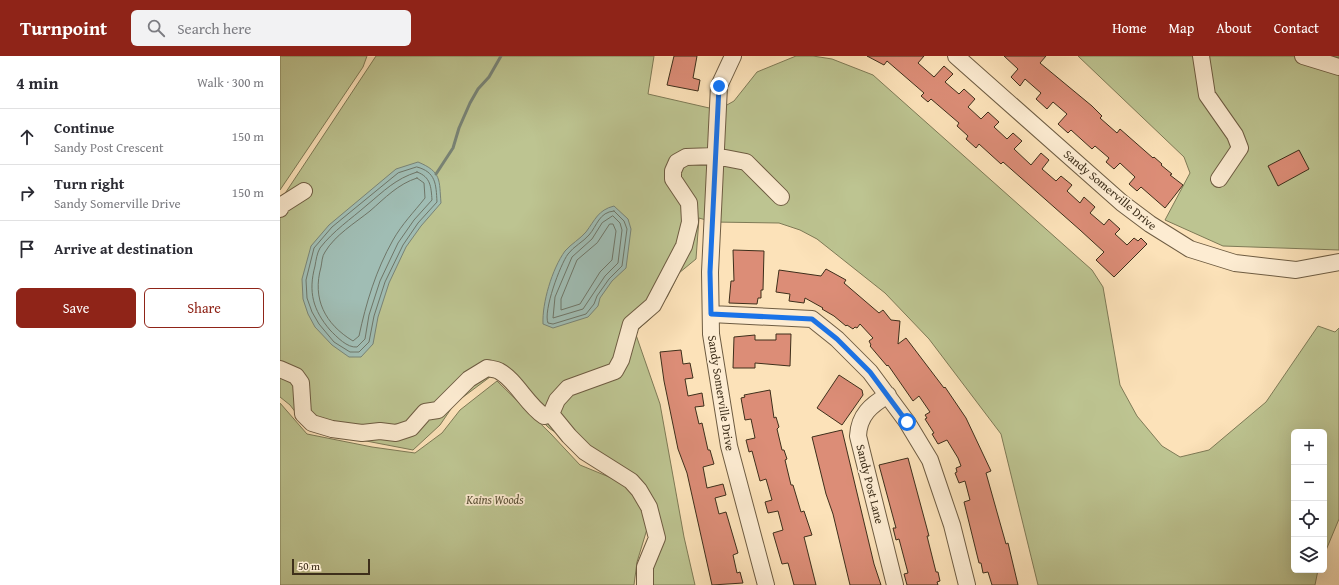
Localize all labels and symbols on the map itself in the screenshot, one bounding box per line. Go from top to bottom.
route end [710,77,728,95]
street label: Sandy Somerville Drive [1060,146,1161,234]
street label: Sandy Somerville Drive [704,334,739,452]
route start [898,413,916,431]
street label: Sandy Post Lane [852,442,889,526]
park label: Kains Woods [465,491,524,508]
scale bar [292,557,370,576]

